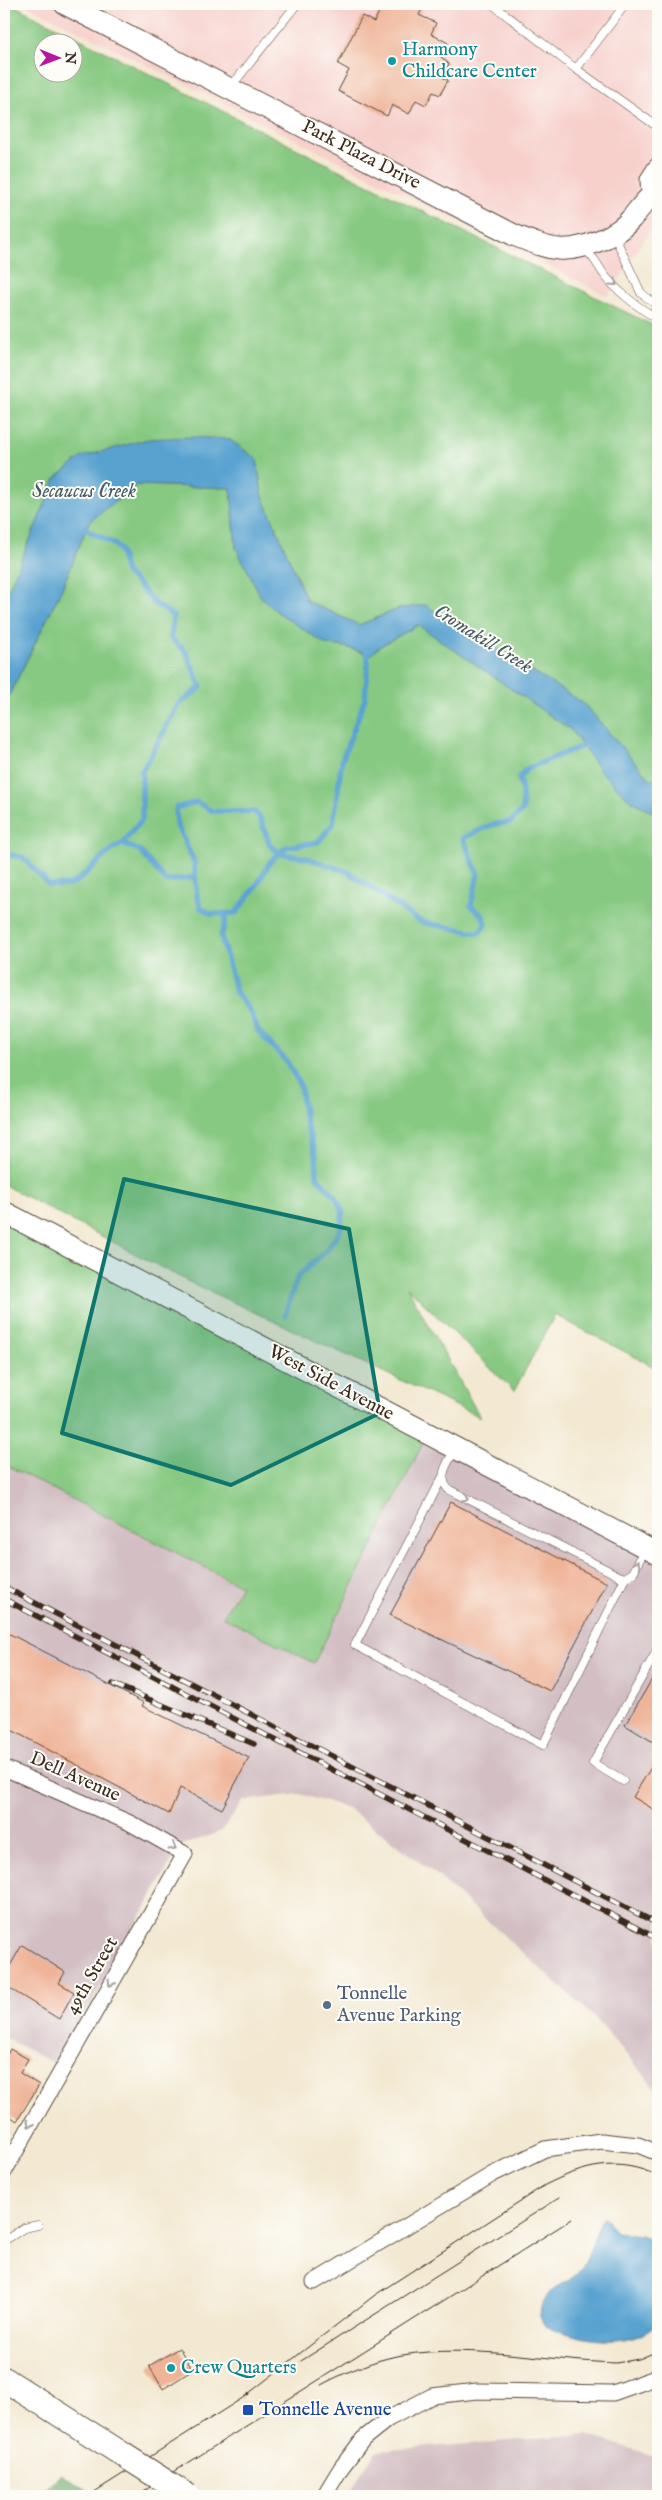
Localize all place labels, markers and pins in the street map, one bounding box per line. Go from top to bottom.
place label: Harmony Childcare Center [402,38,537,84]
marker: Harmony Childcare Center [386,55,398,67]
place label: Tonnelle Avenue Parking [336,1982,462,2028]
marker: Tonnelle Avenue Parking [321,1999,333,2011]
place label: Crew Quarters [181,2356,296,2380]
marker: Crew Quarters [165,2362,177,2374]
place label: Tonnelle Avenue [259,2398,392,2422]
marker: Tonnelle Avenue [241,2403,255,2417]

